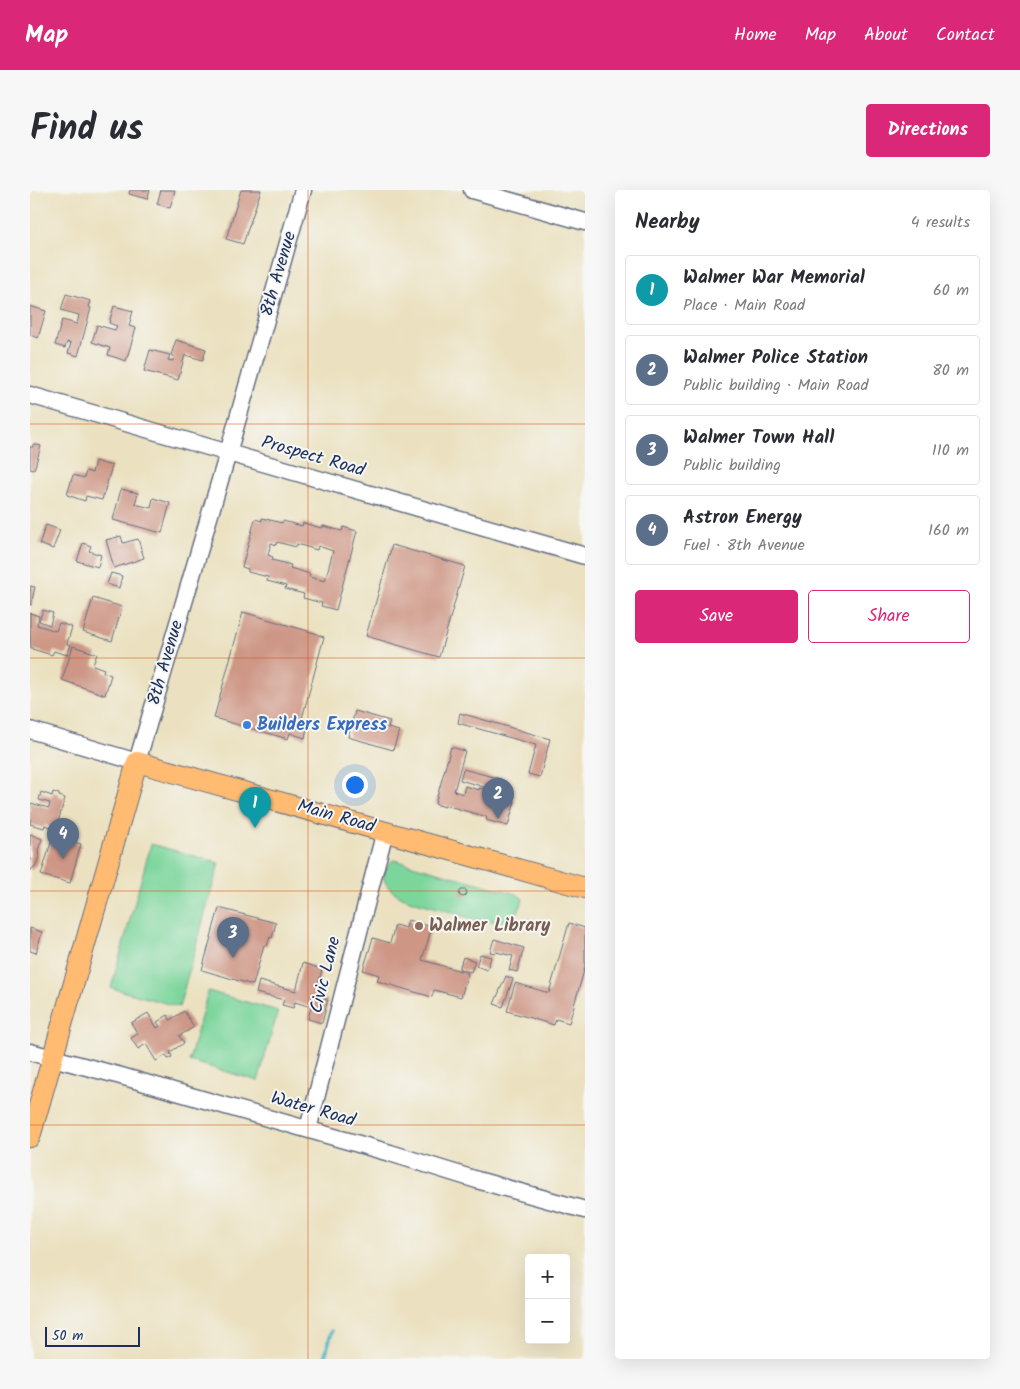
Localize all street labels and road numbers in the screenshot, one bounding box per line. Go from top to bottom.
street label: 8th Avenue [253,228,305,320]
street label: Prospect Road [258,428,369,486]
street label: 8th Avenue [140,617,192,709]
street label: Main Road [294,792,379,842]
street label: Civic Lane [302,934,350,1016]
street label: Water Road [267,1084,360,1136]

